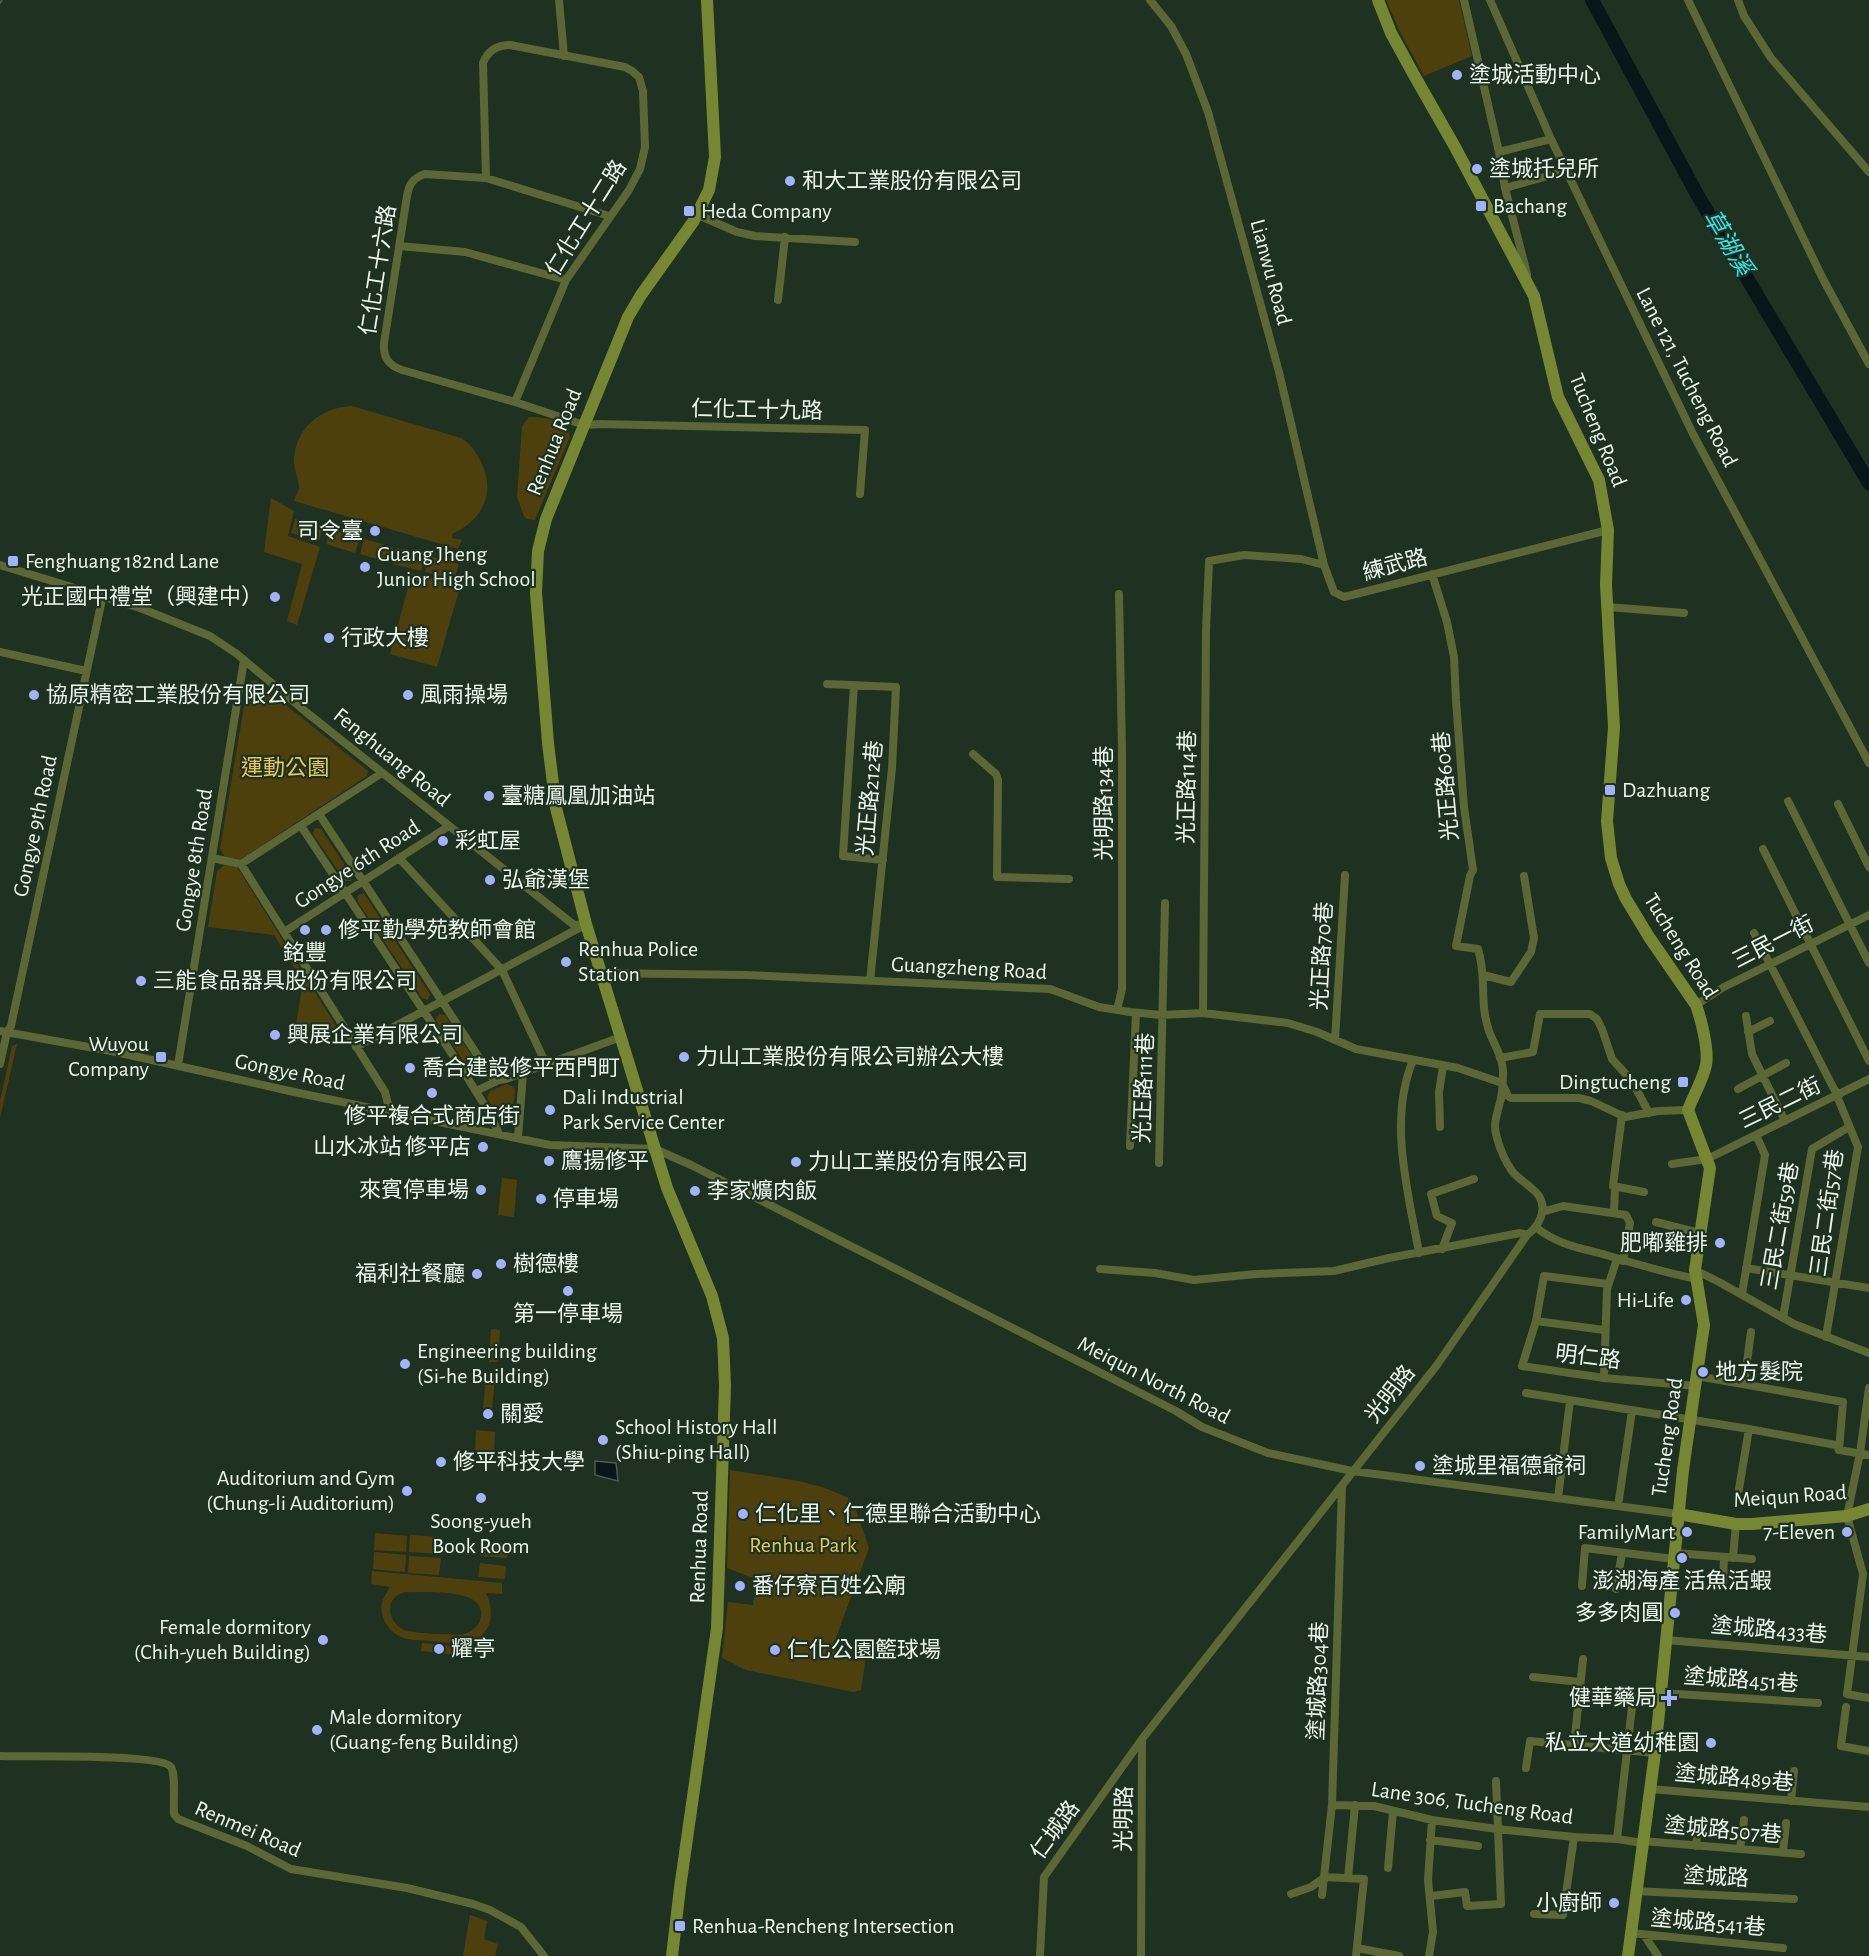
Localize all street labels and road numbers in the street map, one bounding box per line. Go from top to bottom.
street label: 仁化工十二路 [541,156,630,280]
street label: 仁化工十六路 [356,203,399,337]
street label: Lianwu Road [1246,217,1296,327]
street label: Lane 121, Tucheng Road [1632,284,1742,470]
street label: Tucheng Road [1565,370,1631,490]
street label: Renhua Road [523,385,585,499]
street label: 仁化工十九路 [691,397,823,422]
street label: 練武路 [1360,545,1430,584]
street label: Fenghuang Road [329,703,455,811]
street label: 光正路114巷 [1174,730,1199,844]
street label: 光正路60巷 [1429,730,1462,842]
street label: 光正路212巷 [853,739,886,857]
street label: 光明路134巷 [1092,745,1115,861]
street label: Gongye 9th Road [9,753,61,899]
street label: Gongye 8th Road [172,787,216,933]
street label: Gongye 6th Road [290,815,424,913]
street label: Tucheng Road [1640,889,1722,1003]
street label: 光正路70巷 [1307,901,1336,1011]
street label: 三民一街 [1728,911,1817,972]
street label: Guangzheng Road [890,953,1048,983]
street label: 光正路111巷 [1130,1032,1157,1144]
street label: Gongye Road [233,1050,347,1094]
street label: 三民二街 [1735,1073,1824,1132]
street label: 三民二街57巷 [1806,1148,1847,1278]
street label: 三民二街59巷 [1757,1160,1802,1292]
street label: Meiqun North Road [1074,1332,1234,1428]
street label: 明仁路 [1554,1341,1622,1372]
street label: 光明路 [1360,1361,1419,1427]
street label: Tucheng Road [1648,1376,1686,1498]
street label: Meiqun Road [1733,1481,1847,1511]
street label: Renhua Road [686,1490,712,1604]
street label: 塗城路433巷 [1710,1613,1828,1646]
street label: 塗城路304巷 [1304,1621,1331,1741]
street label: 塗城路451巷 [1683,1664,1799,1695]
street label: 塗城路489巷 [1674,1761,1794,1794]
street label: Lane 306, Tucheng Road [1370,1778,1574,1828]
street label: 光明路 [1111,1786,1136,1852]
street label: 仁城路 [1026,1796,1083,1863]
street label: Renmei Road [192,1797,304,1861]
street label: 塗城路507巷 [1663,1813,1783,1846]
street label: 塗城路 [1682,1863,1750,1890]
street label: 塗城路541巷 [1650,1906,1767,1939]

